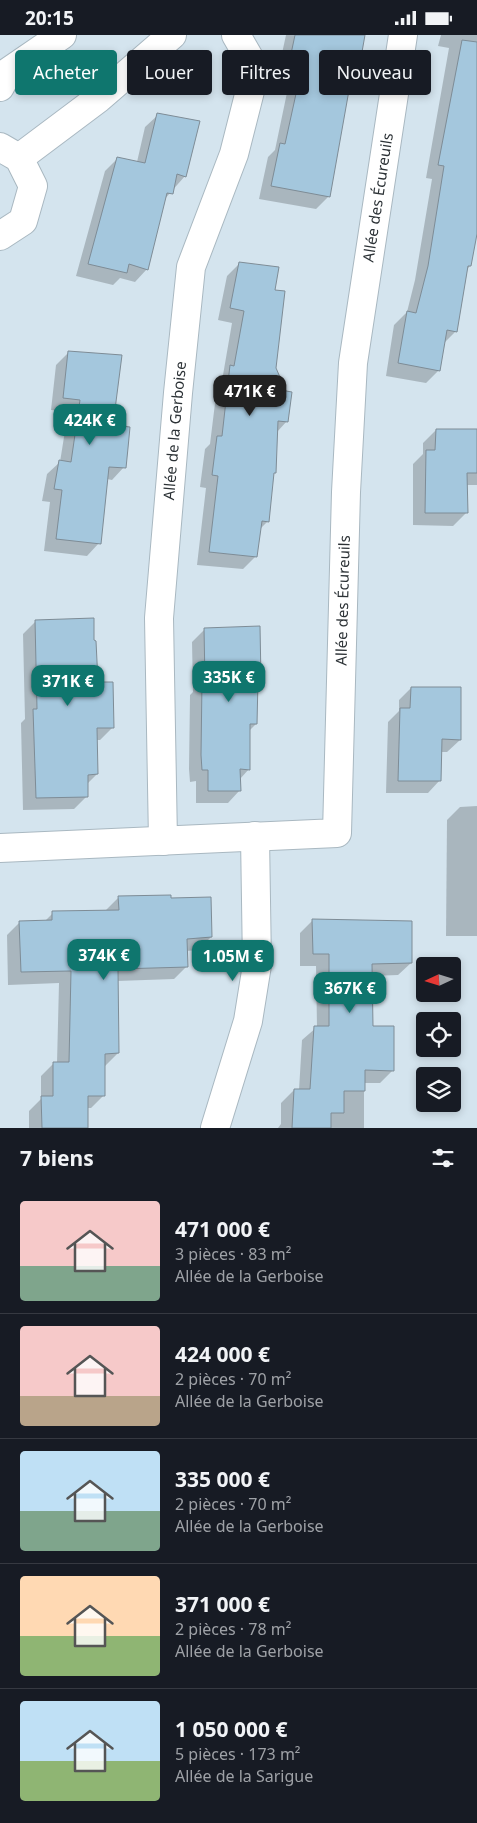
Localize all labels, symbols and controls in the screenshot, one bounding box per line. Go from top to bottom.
text: 20:15 [25,5,74,31]
chip: Acheter [15,50,117,95]
chip: Louer [127,50,212,95]
chip: Filtres [222,50,309,95]
chip: Nouveau [319,50,431,95]
street label: Allée des Écureuils [358,131,397,263]
street label: Allée de la Gerboise [158,360,190,501]
pin: 471K € [209,375,291,417]
text: 471K € [224,380,276,402]
pin: 424K € [49,403,131,446]
text: 424K € [64,409,116,431]
street label: Allée des Écureuils [330,535,354,666]
pin: 335K € [188,661,270,703]
pin: 371K € [27,665,109,707]
text: 335K € [203,666,255,688]
text: 371K € [42,670,94,692]
pin: 374K € [63,939,145,981]
pin: 1.05M € [187,939,279,982]
text: 374K € [78,944,130,966]
text: 1.05M € [203,945,263,967]
north arrow [416,957,461,1003]
map controls [416,957,461,1112]
pin: 367K € [309,971,391,1014]
text: 367K € [324,977,376,999]
button: locate [416,1012,461,1057]
button: layers [416,1067,461,1112]
text: 7 biens [20,1144,94,1172]
icon: filters [429,1144,457,1172]
text: 471 000 € [175,1215,270,1243]
icon: home [60,1221,120,1281]
text: 3 pièces · 83 m² [175,1243,291,1265]
text: Allée de la Gerboise [175,1265,324,1287]
text: 424 000 € [175,1340,270,1368]
icon: home [60,1346,120,1406]
text: 2 pièces · 70 m² [175,1368,291,1390]
text: Allée de la Gerboise [175,1390,324,1412]
text: 335 000 € [175,1465,270,1493]
icon: home [60,1471,120,1531]
text: 2 pièces · 70 m² [175,1493,291,1515]
text: Allée de la Gerboise [175,1515,324,1537]
text: 371 000 € [175,1590,270,1618]
icon: home [60,1596,120,1656]
text: 2 pièces · 78 m² [175,1618,291,1640]
text: Allée de la Gerboise [175,1640,324,1662]
text: 1 050 000 € [175,1715,287,1743]
icon: home [60,1721,120,1781]
text: 5 pièces · 173 m² [175,1743,300,1765]
text: Allée de la Sarigue [175,1765,313,1787]

